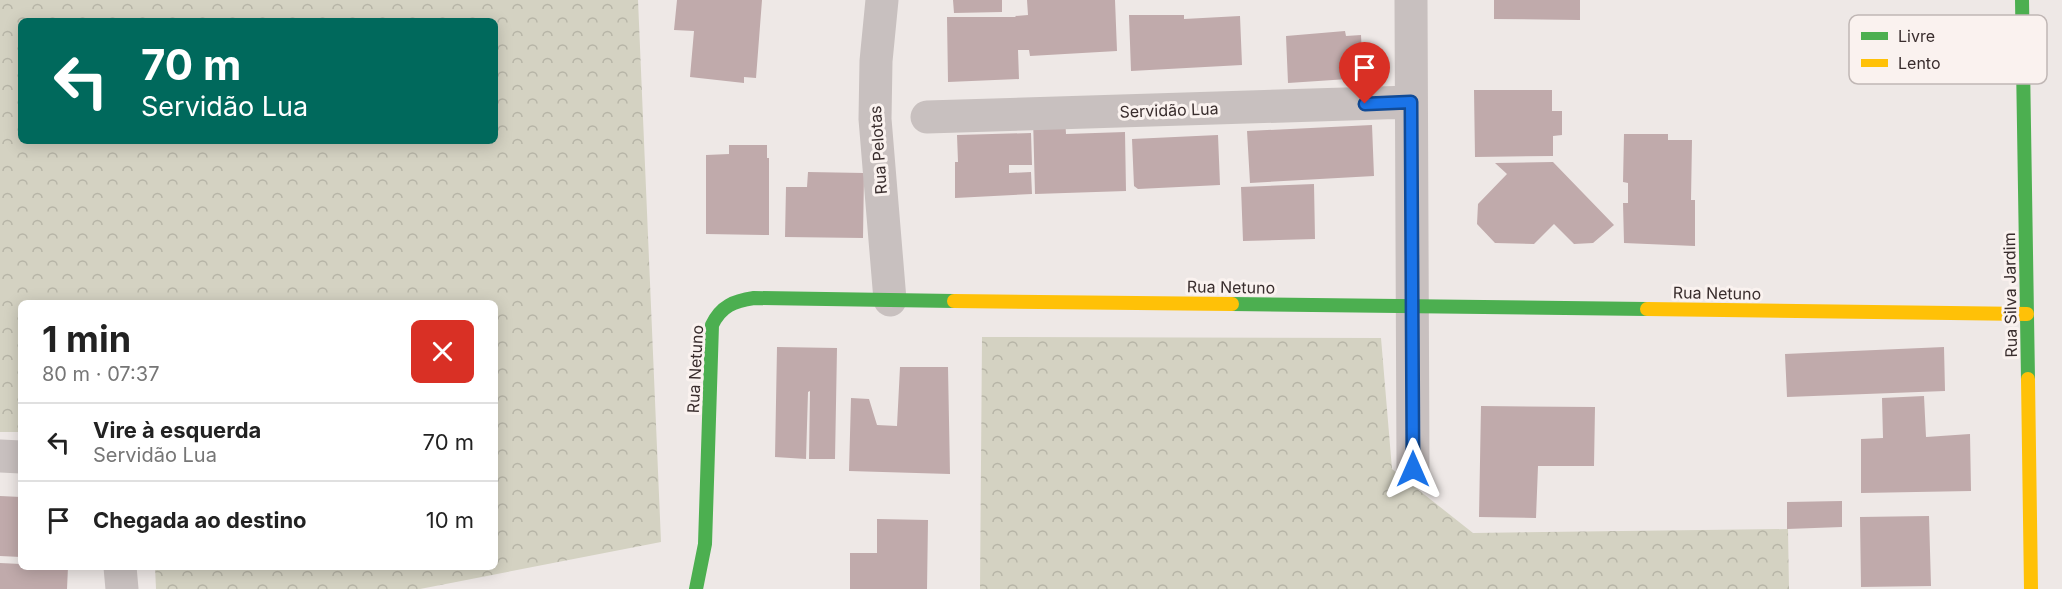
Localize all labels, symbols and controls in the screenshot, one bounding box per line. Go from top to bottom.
legend [1849,15,2047,84]
text: Livre [1898,26,1935,46]
text: 70 m [141,39,241,90]
icon: left [42,42,120,120]
pin [1339,42,1390,104]
icon: arrive [1348,51,1381,84]
text: Lento [1898,53,1941,73]
text: Servidão Lua [141,90,308,123]
street label: Servidão Lua [1119,98,1219,122]
street label: Rua Pelotas [865,105,891,195]
street label: Rua Silva Jardim [1999,232,2021,358]
street label: Rua Netuno [1187,276,1275,298]
street label: Rua Netuno [1673,282,1761,304]
text: 1 min [42,317,131,361]
button: close [411,320,474,383]
street label: Rua Netuno [683,324,707,414]
text: 80 m · 07:37 [42,362,159,386]
text: Vire à esquerda [93,417,261,443]
icon: left [42,426,75,459]
text: 70 m [423,429,474,455]
position arrow [1381,437,1445,501]
text: Servidão Lua [93,443,217,467]
icon: arrive [42,504,75,537]
text: Chegada ao destino [93,507,307,533]
text: 10 m [426,507,474,533]

